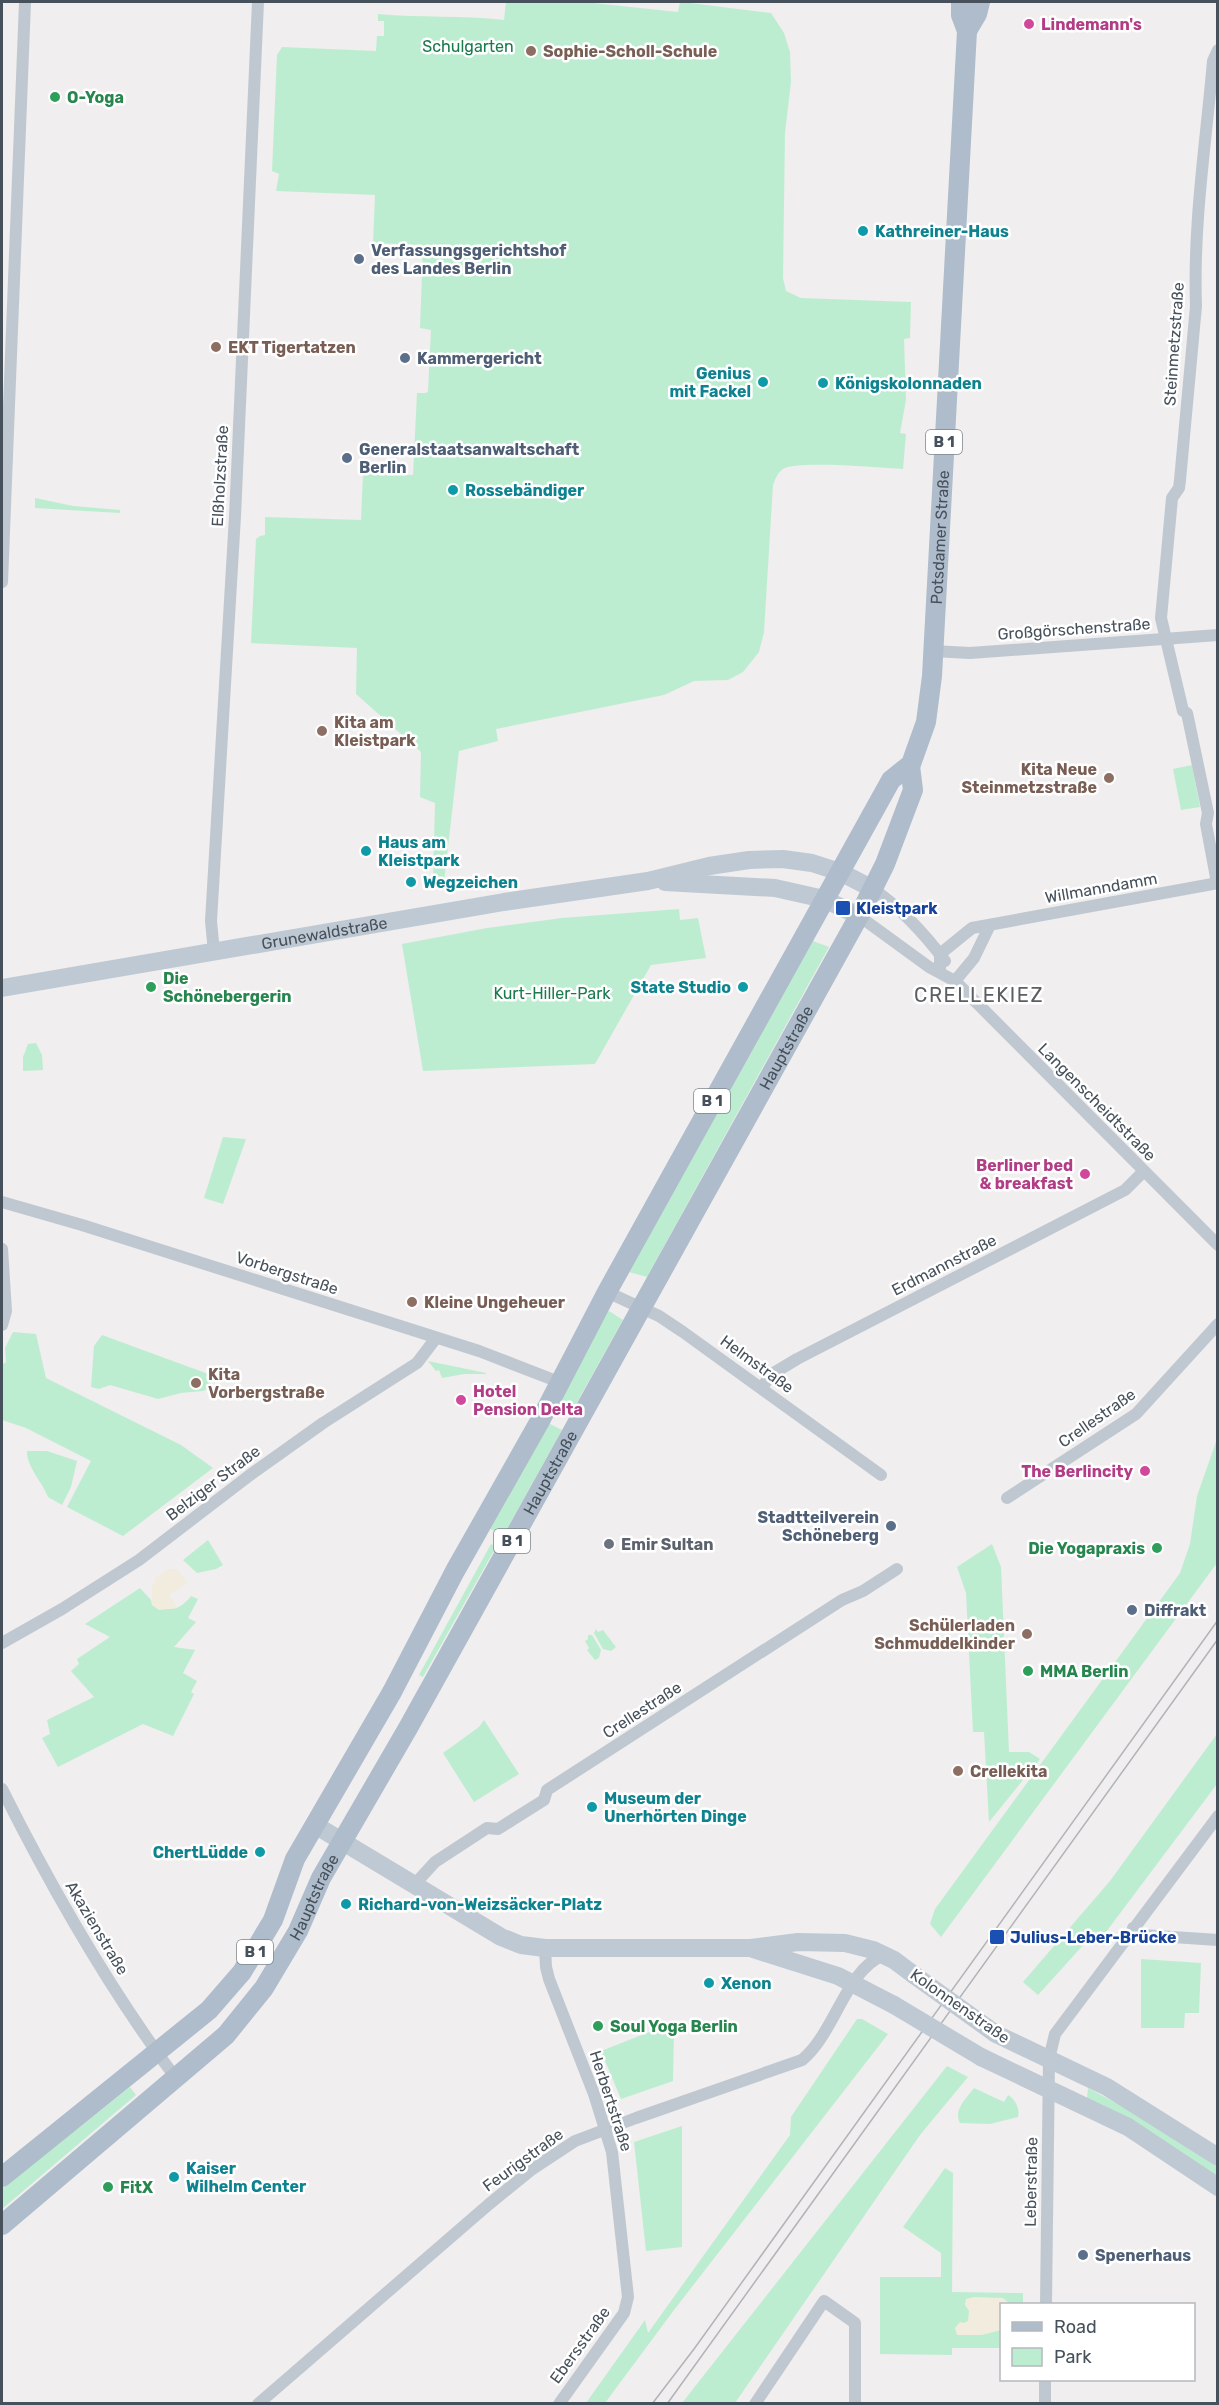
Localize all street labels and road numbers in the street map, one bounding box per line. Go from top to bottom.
street label: Steinmetzstraße [1160,282,1188,406]
street label: Elßholzstraße [208,425,232,527]
road number: B 1 [926,430,962,454]
street label: Potsdamer Straße [926,470,953,605]
street label: Großgörschenstraße [997,614,1151,644]
street label: Willmanndamm [1043,869,1159,907]
street label: Grunewaldstraße [260,913,389,953]
street label: Hauptstraße [755,1002,817,1093]
street label: Langenscheidtstraße [1034,1039,1160,1165]
road number: B 1 [694,1089,730,1113]
street label: Erdmannstraße [888,1230,1000,1300]
street label: Vorbergstraße [233,1248,341,1298]
street label: Helmstraße [717,1331,797,1397]
street label: Crellestraße [1055,1384,1139,1452]
street label: Hauptstraße [519,1427,581,1518]
street label: Belziger Straße [162,1441,264,1525]
road number: B 1 [494,1529,530,1553]
street label: Crellestraße [599,1678,685,1742]
street label: Hauptstraße [285,1850,342,1944]
street label: Akazienstraße [62,1878,132,1978]
road number: B 1 [237,1940,273,1964]
street label: Kolonnenstraße [907,1965,1013,2047]
street label: Herbertstraße [586,2048,636,2154]
street label: Feurigstraße [479,2124,567,2196]
street label: Leberstraße [1021,2137,1041,2227]
street label: Ebersstraße [546,2303,614,2387]

